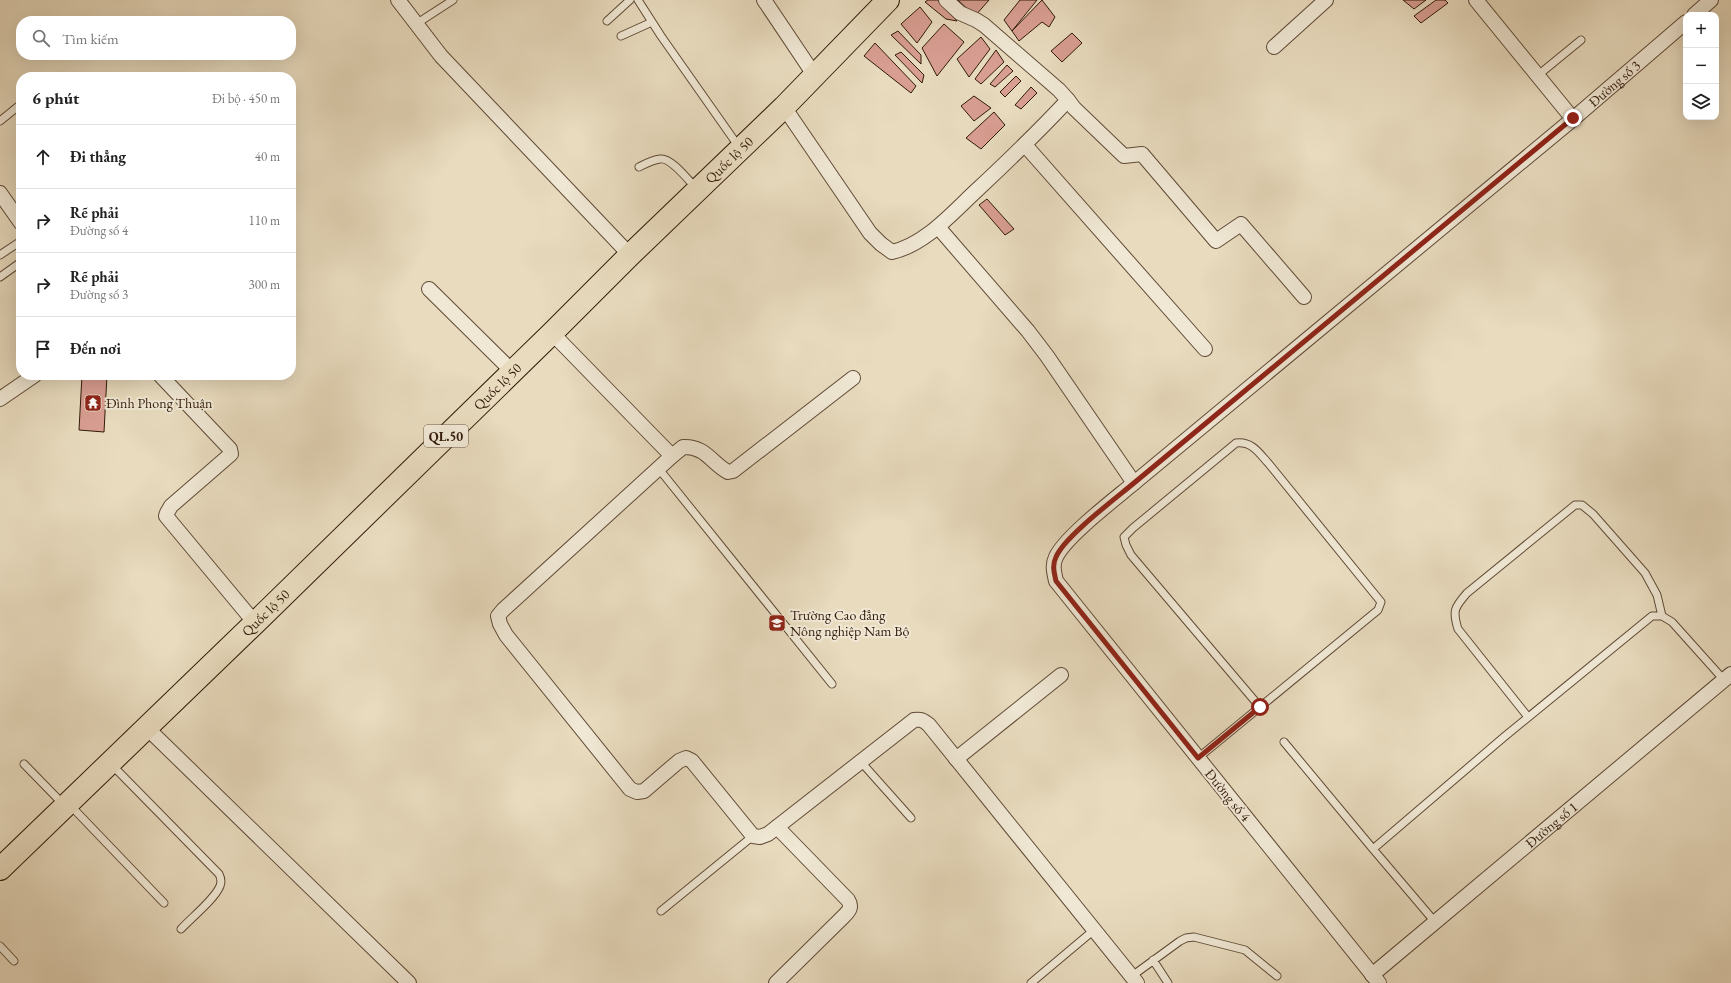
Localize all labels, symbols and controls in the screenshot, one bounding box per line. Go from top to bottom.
map controls [1683,12,1719,120]
button: + [1683,12,1719,48]
search box [16,16,296,60]
icon: search [30,27,52,49]
text: Tìm kiếm [62,29,119,48]
button: − [1683,48,1719,84]
street label: Đường số 3 [1585,56,1644,111]
button: layers [1683,84,1719,120]
text: 6 phút [32,87,79,109]
text: Đi bộ · 450 m [212,90,280,107]
route end [1564,109,1582,127]
street label: Quốc lộ 50 [701,132,757,187]
icon: ahead [32,146,54,168]
text: Đi thẳng [70,147,126,166]
text: 40 m [255,148,280,165]
text: Rẽ phải [70,203,119,222]
icon: right [32,210,54,232]
text: 110 m [249,212,280,229]
text: Đường số 4 [70,222,128,239]
text: Rẽ phải [70,267,119,286]
icon: right [32,274,54,296]
text: 300 m [249,276,280,293]
text: Đường số 3 [70,286,128,303]
icon: arrive [32,338,54,360]
text: Đến nơi [70,339,121,358]
street label: Quốc lộ 50 [470,359,525,414]
temple icon: Đình Phong Thuận [83,393,103,413]
place label: Đình Phong Thuận [106,394,213,412]
road number: QL.50 [424,425,468,447]
street label: Quốc lộ 50 [238,585,293,640]
place label: Trường Cao đẳng Nông nghiệp Nam Bộ [790,606,910,640]
school or university icon: Trường Cao đẳng Nông nghiệp Nam Bộ [767,613,787,633]
route start [1251,698,1269,716]
street label: Đường số 4 [1201,765,1255,825]
street label: Đường số 1 [1521,798,1581,852]

